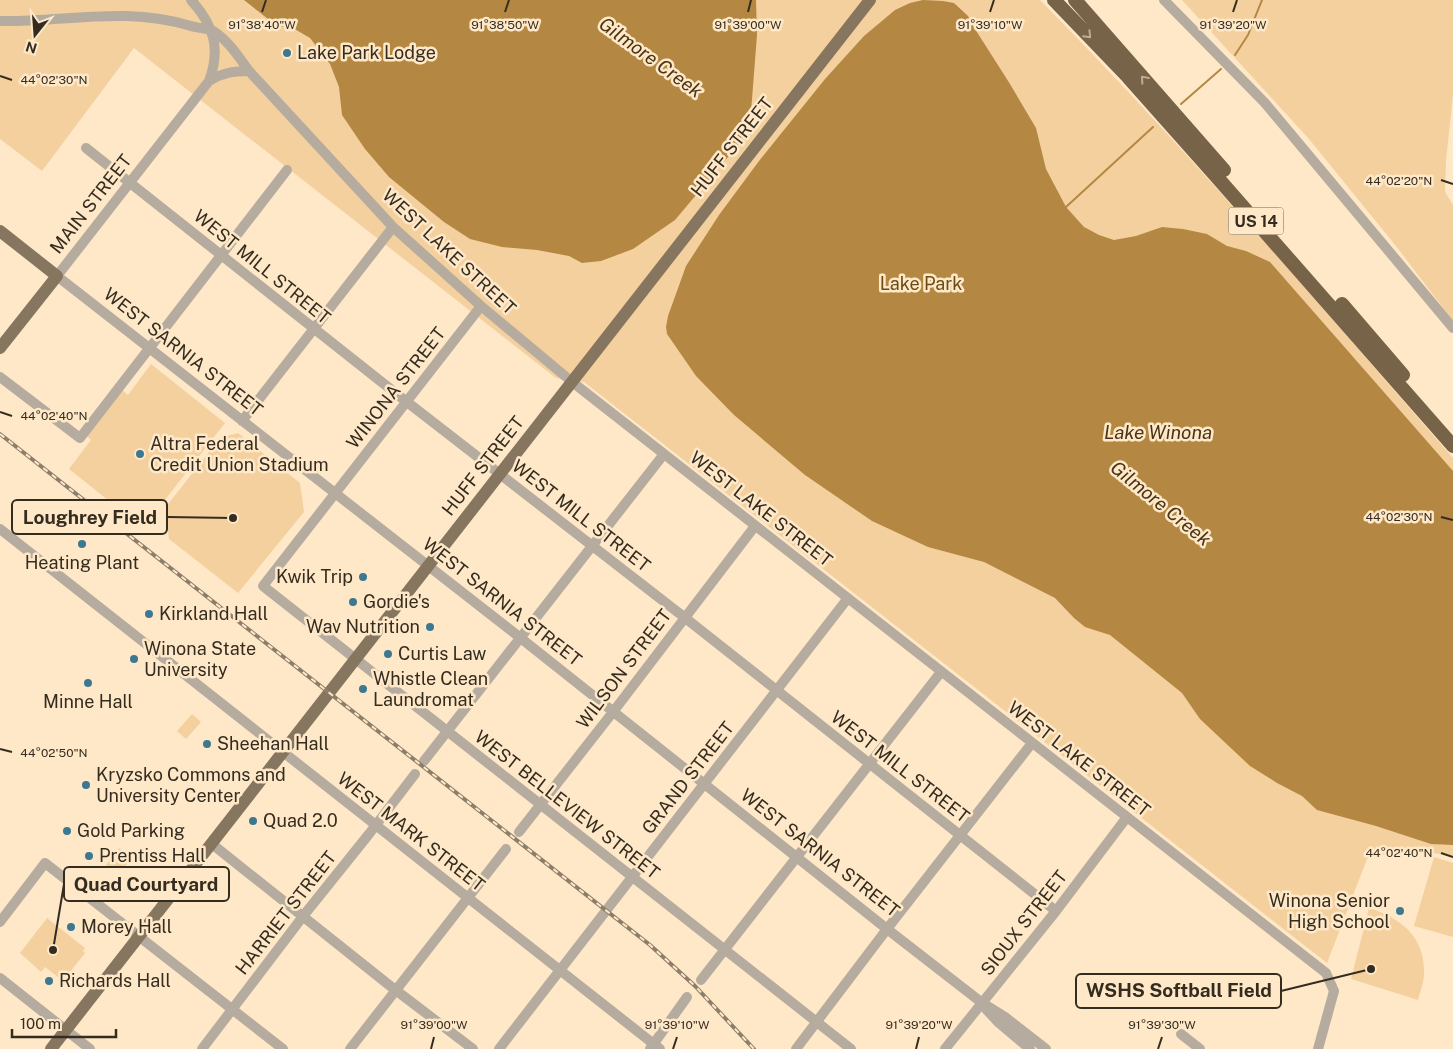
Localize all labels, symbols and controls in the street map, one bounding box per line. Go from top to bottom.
north arrow [10,10,60,60]
water label: Gilmore Creek [595,12,708,102]
text: 91°38'40"W [228,18,296,32]
text: 91°38'50"W [471,18,539,32]
text: 91°39'00"W [714,18,782,32]
text: 91°39'10"W [958,18,1023,32]
text: 91°39'20"W [1200,18,1267,32]
one-way arrow [1082,29,1091,38]
text: N [24,38,39,57]
place label: Lake Park Lodge [297,42,436,63]
marker: Lake Park Lodge [281,47,293,59]
text: 44°02'30"N [20,73,88,87]
one-way arrow [1141,75,1150,84]
street label: HUFF STREET [686,93,777,200]
street label: MAIN STREET [45,150,136,257]
text: 44°02'20"N [1366,174,1432,188]
street label: WEST LAKE STREET [378,184,521,319]
street label: WEST MILL STREET [190,205,335,328]
road number: US 14 [1228,208,1284,235]
park label: Lake Park [880,273,962,294]
street label: WEST SARNIA STREET [100,283,267,420]
street label: WINONA STREET [342,323,450,452]
text: 44°02'40"N [20,409,88,423]
street label: HUFF STREET [437,412,528,519]
water label: Lake Winona [1104,421,1212,443]
place label: Altra Federal Credit Union Stadium [150,433,329,475]
street label: WEST LAKE STREET [686,447,837,571]
marker: Altra Federal Credit Union Stadium [134,448,146,460]
street label: WEST MILL STREET [508,455,655,576]
water label: Gilmore Creek [1107,456,1216,550]
callout: Loughrey Field [12,500,167,534]
text: Loughrey Field [23,506,157,528]
text: 44°02'30"N [1365,510,1433,524]
street label: WEST SARNIA STREET [419,533,586,670]
marker: Heating Plant [76,538,88,550]
place label: Heating Plant [25,552,139,573]
place label: Kwik Trip [276,566,353,587]
marker: Kwik Trip [357,571,369,583]
place label: Gordie's [363,591,430,612]
marker: Gordie's [347,596,359,608]
place label: Kirkland Hall [159,603,268,624]
street label: WILSON STREET [572,605,675,733]
marker: Kirkland Hall [143,608,155,620]
place label: Wav Nutrition [306,616,420,637]
marker: Wav Nutrition [424,621,436,633]
place label: Winona State University [144,638,256,680]
place label: Curtis Law [398,643,486,664]
marker: Curtis Law [382,648,394,660]
marker: Winona State University [128,653,140,665]
place label: Whistle Clean Laundromat [373,668,488,710]
marker: Minne Hall [82,677,94,689]
marker: Whistle Clean Laundromat [357,683,369,695]
place label: Minne Hall [43,691,133,712]
street label: WEST LAKE STREET [1004,697,1155,821]
street label: WEST MILL STREET [827,706,974,827]
street label: GRAND STREET [637,717,738,838]
street label: WEST BELLEVIEW STREET [471,726,664,883]
place label: Sheehan Hall [217,733,329,754]
marker: Sheehan Hall [201,738,213,750]
text: 44°02'50"N [20,746,88,760]
place label: Kryzsko Commons and University Center [96,764,286,806]
street label: WEST MARK STREET [334,768,489,896]
marker: Kryzsko Commons and University Center [80,779,92,791]
street label: WEST SARNIA STREET [737,784,904,921]
place label: Quad 2.0 [263,810,338,831]
marker: Quad 2.0 [247,815,259,827]
place label: Gold Parking [77,820,185,841]
marker: Gold Parking [61,825,73,837]
place label: Prentiss Hall [99,845,206,866]
text: 44°02'40"N [1365,846,1433,860]
street label: HARRIET STREET [231,847,340,979]
marker: Prentiss Hall [83,850,95,862]
street label: SIOUX STREET [976,866,1071,979]
callout: Quad Courtyard [64,867,229,901]
text: Quad Courtyard [74,873,218,895]
place label: Winona Senior High School [1269,890,1390,932]
marker: Winona Senior High School [1394,905,1406,917]
place label: Morey Hall [81,916,172,937]
marker: Morey Hall [65,921,77,933]
place label: Richards Hall [59,970,171,991]
callout: WSHS Softball Field [1076,974,1281,1008]
marker: Richards Hall [43,975,55,987]
text: WSHS Softball Field [1086,979,1272,1001]
scale bar [12,1006,116,1038]
text: 100 m [20,1015,61,1032]
text: 91°39'00"W [400,1018,468,1032]
text: 91°39'10"W [645,1018,710,1032]
text: 91°39'20"W [886,1018,953,1032]
text: 91°39'30"W [1128,1018,1196,1032]

